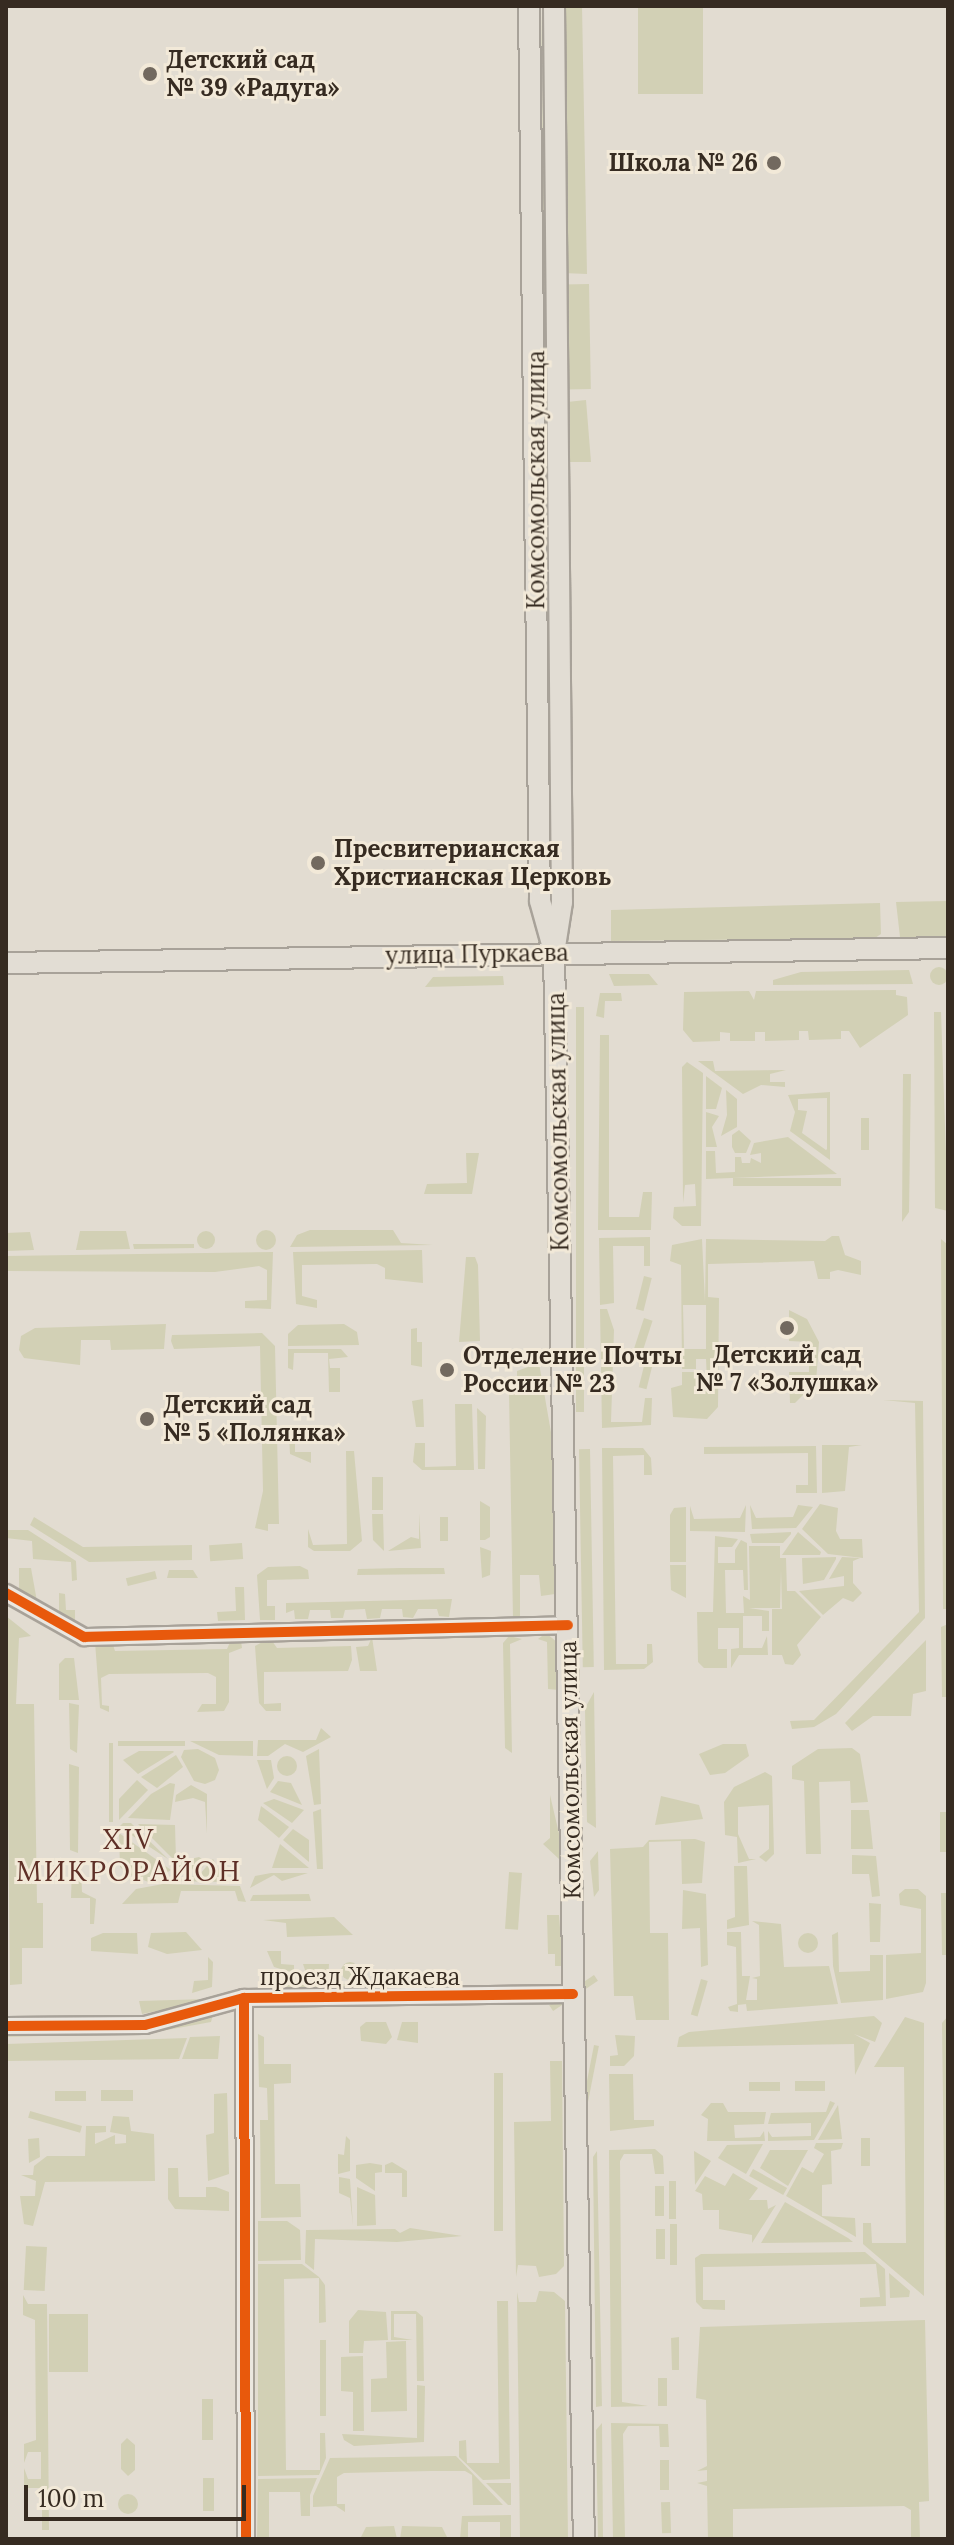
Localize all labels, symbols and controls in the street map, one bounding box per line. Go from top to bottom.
place label: Детский сад № 39 «Радуга» [166,46,339,102]
marker: Детский сад № 39 «Радуга» [141,65,159,83]
place label: Школа № 26 [609,149,758,177]
marker: Школа № 26 [765,154,783,172]
street label: Комсомольская улица [522,350,550,610]
place label: Пресвитерианская Христианская Церковь [334,835,612,891]
marker: Пресвитерианская Христианская Церковь [309,854,327,872]
street label: улица Пуркаева [385,938,569,970]
street label: Комсомольская улица [541,992,575,1252]
marker: Детский сад № 7 «Золушка» [778,1319,796,1337]
place label: Детский сад № 7 «Золушка» [696,1341,878,1397]
place label: Отделение Почты России № 23 [463,1342,682,1398]
marker: Отделение Почты России № 23 [438,1361,456,1379]
place label: Детский сад № 5 «Полянка» [163,1391,345,1447]
marker: Детский сад № 5 «Полянка» [138,1410,156,1428]
street label: Комсомольская улица [553,1640,587,1900]
district label: XIV МИКРОРАЙОН [16,1822,242,1888]
street label: проезд Ждакаева [260,1963,460,1991]
scale bar [28,2469,250,2519]
text: 100 m [38,2483,104,2514]

